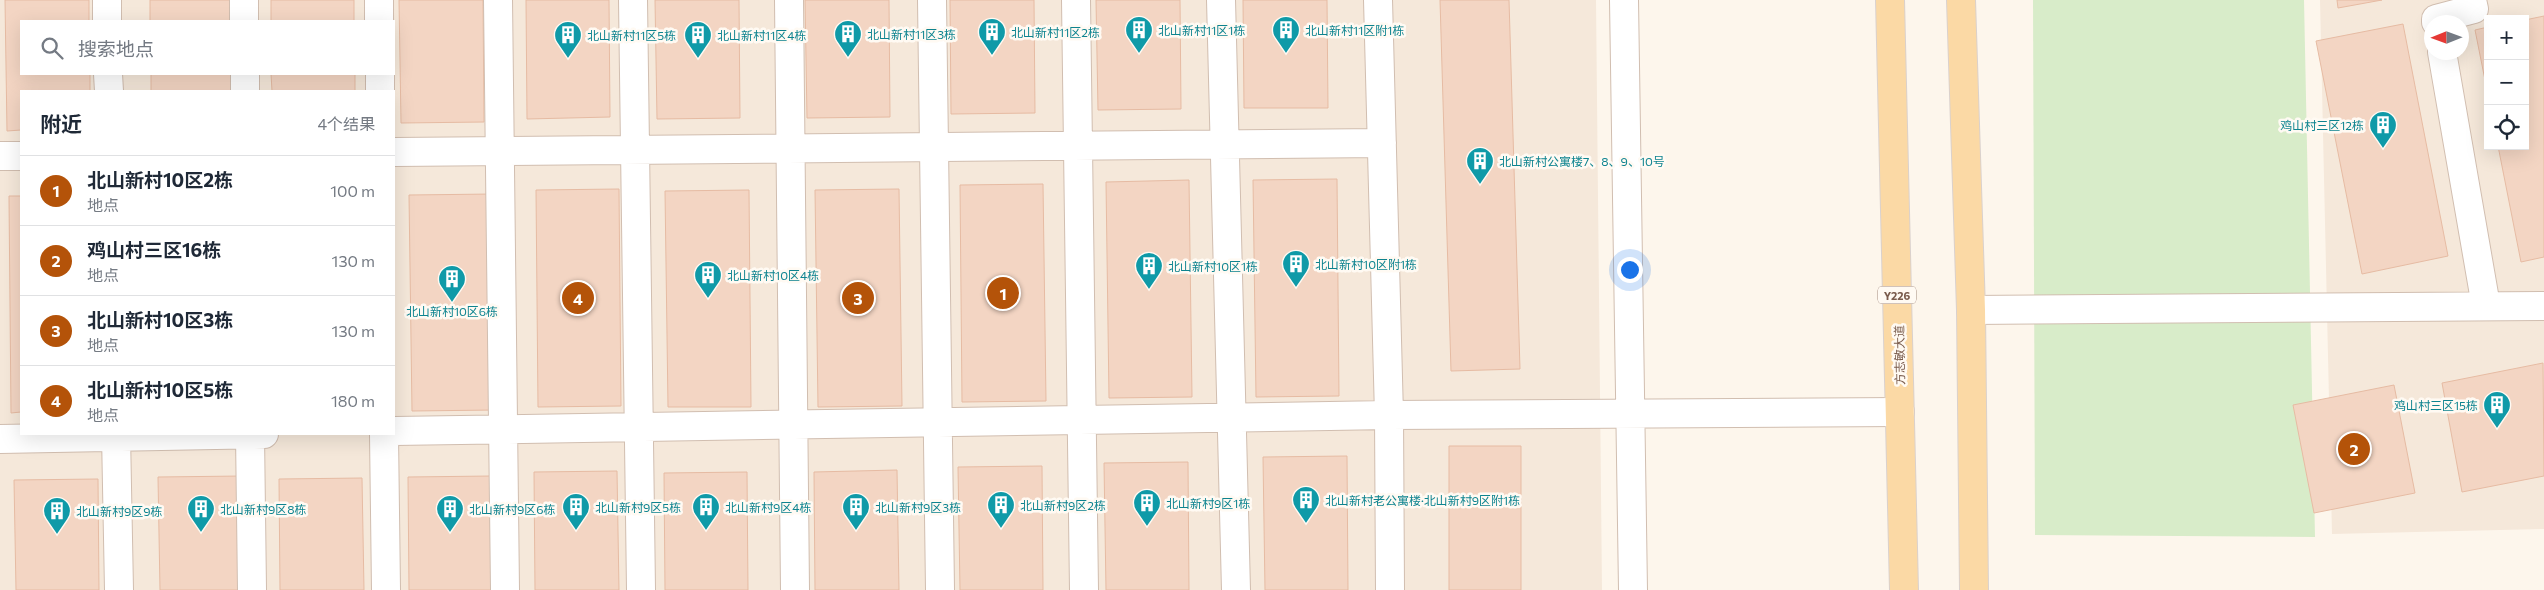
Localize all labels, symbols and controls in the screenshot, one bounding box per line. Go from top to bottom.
building icon: 北山新村11区1栋 [1124,15,1154,54]
building icon: 北山新村11区附1栋 [1271,15,1301,54]
north arrow [2424,15,2469,60]
map controls [2484,15,2529,150]
button: + [2484,15,2529,60]
building icon: 北山新村11区2栋 [977,17,1007,56]
building icon: 北山新村11区3栋 [833,19,863,58]
search box [20,20,395,75]
building icon: 北山新村11区5栋 [553,20,583,59]
building icon: 北山新村11区4栋 [683,20,713,59]
place label: 北山新村11区1栋 [1158,23,1245,37]
place label: 北山新村11区附1栋 [1305,23,1404,37]
place label: 北山新村11区2栋 [1011,25,1100,39]
place label: 北山新村11区3栋 [867,27,956,41]
place label: 北山新村11区5栋 [587,28,676,42]
place label: 北山新村11区4栋 [717,28,806,42]
icon: search [38,34,66,62]
text: 搜索地点 [78,37,154,60]
button: − [2484,60,2529,105]
button: locate [2484,105,2529,150]
building icon: 鸡山村三区12栋 [2368,110,2398,149]
text: 附近 [40,111,82,136]
text: 4个结果 [317,114,375,133]
place label: 鸡山村三区12栋 [2280,118,2364,132]
building icon: 北山新村公寓楼7、8、9、10号 [1465,146,1495,185]
place label: 北山新村公寓楼7、8、9、10号 [1499,154,1665,168]
text: 北山新村10区2栋 [87,168,233,191]
text: 1 [52,181,60,200]
text: 100 m [330,181,375,200]
text: 地点 [87,195,119,214]
text: 鸡山村三区16栋 [87,238,221,261]
building icon: 北山新村10区附1栋 [1281,249,1311,288]
text: 2 [51,251,61,270]
text: 130 m [332,251,375,270]
building icon: 北山新村10区1栋 [1134,251,1164,290]
place label: 北山新村10区附1栋 [1315,257,1417,271]
your location [1617,257,1643,283]
place label: 北山新村10区1栋 [1168,259,1258,273]
building icon: 北山新村10区4栋 [693,260,723,299]
building icon: 北山新村10区6栋 [437,264,467,303]
text: 地点 [87,265,119,284]
place label: 北山新村10区4栋 [727,268,819,282]
pin: 1 [987,274,1019,312]
pin: 4 [562,279,594,317]
pin: 3 [842,279,874,317]
road number: Y226 [1878,286,1916,304]
place label: 北山新村10区6栋 [406,304,498,318]
text: 北山新村10区3栋 [87,308,233,331]
text: 3 [51,321,61,340]
text: 130 m [332,321,375,340]
street label: 方志敏大道 [1891,325,1907,385]
text: 地点 [87,335,119,354]
text: 北山新村10区5栋 [87,378,233,401]
building icon: 鸡山村三区15栋 [2482,390,2512,429]
text: 4 [51,391,61,410]
text: 180 m [331,391,375,410]
place label: 鸡山村三区15栋 [2394,398,2478,412]
text: 地点 [87,405,119,424]
pin: 2 [2338,430,2370,468]
building icon: 北山新村老公寓楼·北山新村9区附1栋 [1291,485,1321,524]
building icon: 北山新村9区1栋 [1132,488,1162,527]
building icon: 北山新村9区2栋 [986,490,1016,529]
building icon: 北山新村9区5栋 [561,492,591,531]
building icon: 北山新村9区4栋 [691,492,721,531]
building icon: 北山新村9区3栋 [841,492,871,531]
place label: 北山新村老公寓楼·北山新村9区附1栋 [1325,493,1520,507]
building icon: 北山新村9区8栋 [186,494,216,533]
building icon: 北山新村9区6栋 [435,494,465,533]
building icon: 北山新村9区9栋 [42,496,72,535]
place label: 北山新村9区1栋 [1166,496,1250,510]
place label: 北山新村9区2栋 [1020,498,1106,512]
place label: 北山新村9区5栋 [595,500,681,514]
place label: 北山新村9区4栋 [725,500,812,514]
place label: 北山新村9区3栋 [875,500,961,514]
place label: 北山新村9区8栋 [220,502,307,516]
place label: 北山新村9区6栋 [469,502,556,516]
place label: 北山新村9区9栋 [76,504,163,518]

